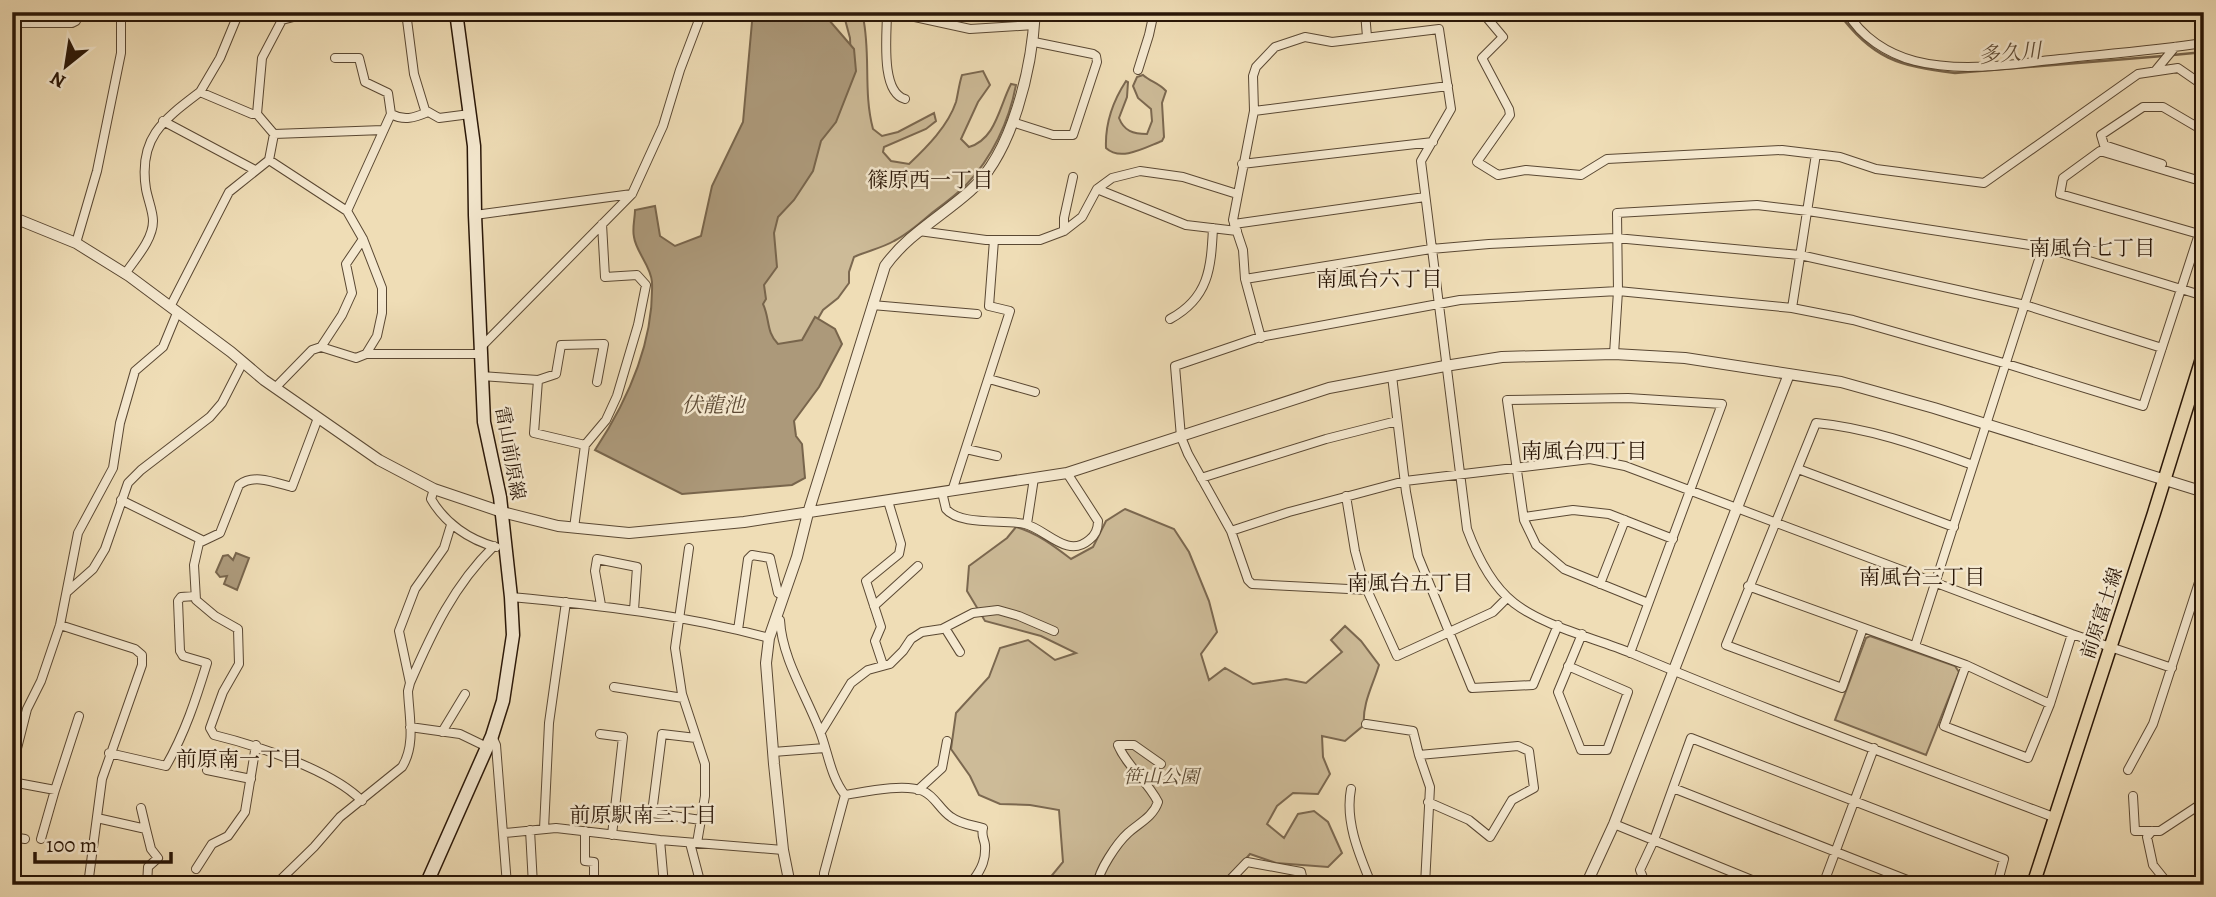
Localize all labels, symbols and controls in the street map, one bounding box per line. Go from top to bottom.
north arrow [32,32,102,102]
water label: 多久川 [1977,36,2045,70]
text: N [45,65,70,95]
district label: 篠原西一丁目 [867,166,993,194]
district label: 南風台七丁目 [2029,234,2155,262]
district label: 南風台六丁目 [1316,265,1442,293]
water label: 伏龍池 [682,391,746,419]
street label: 雷山前原線 [489,404,531,502]
district label: 南風台四丁目 [1521,437,1647,465]
district label: 南風台三丁目 [1859,563,1985,591]
street label: 前原富士線 [2075,564,2129,663]
district label: 南風台五丁目 [1347,569,1473,597]
district label: 前原南一丁目 [176,745,302,773]
park label: 笹山公園 [1123,764,1202,790]
district label: 前原駅南三丁目 [570,801,717,829]
scale bar [35,820,172,864]
text: 100 m [46,831,97,859]

